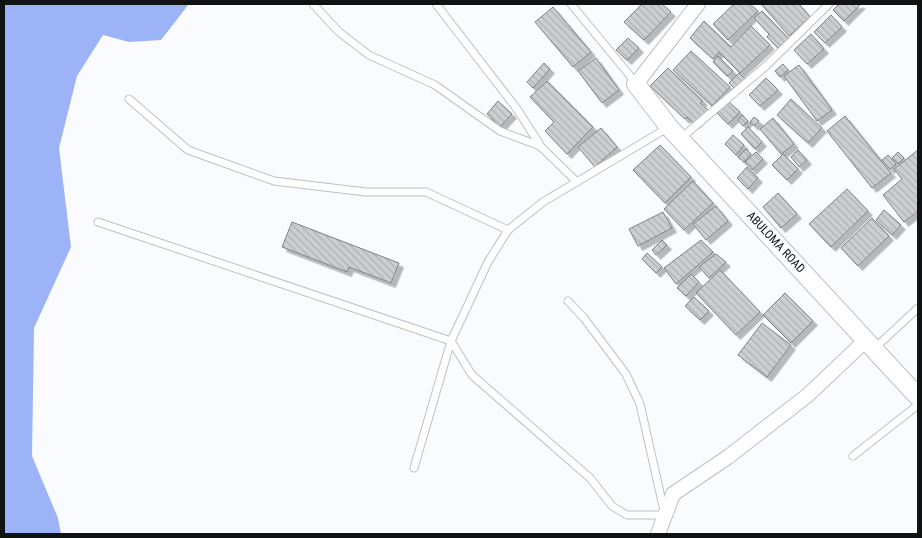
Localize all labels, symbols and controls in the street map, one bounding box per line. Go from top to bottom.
street label: ABULOMA ROAD [744,208,808,276]

